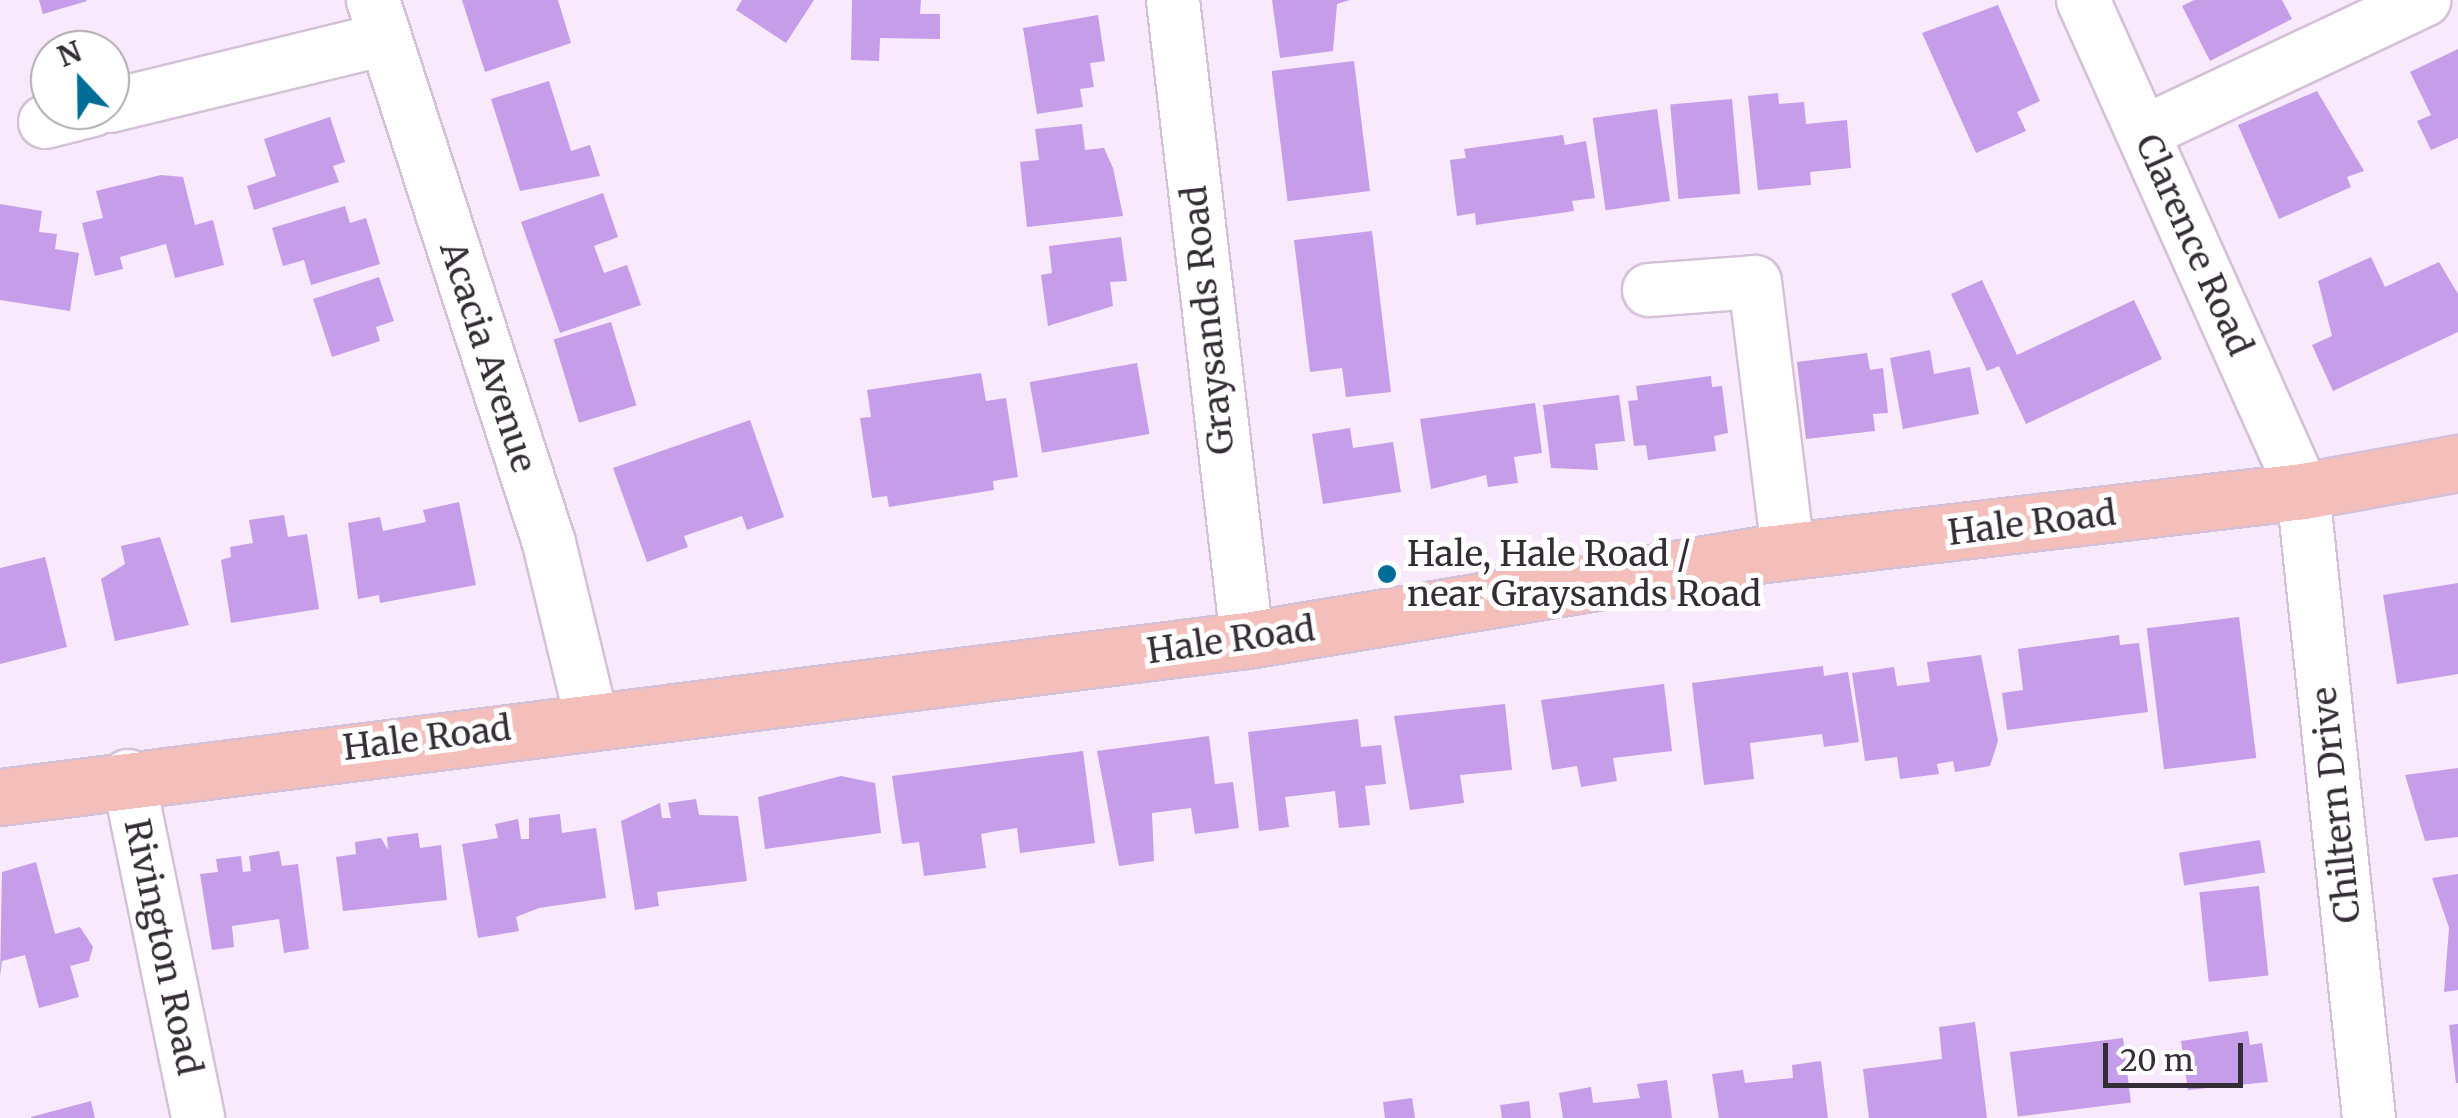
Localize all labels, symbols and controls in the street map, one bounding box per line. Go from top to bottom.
north arrow [30,30,130,130]
text: N [53,33,87,75]
street label: Clarence Road [2126,128,2262,362]
street label: Graysands Road [1173,184,1243,456]
street label: Acacia Avenue [431,237,545,477]
street label: Hale Road [1945,492,2119,554]
place label: Hale, Hale Road / near Graysands Road [1407,533,1761,615]
marker: Hale, Hale Road / near Graysands Road [1376,563,1398,585]
street label: Hale Road [1144,607,1318,673]
street label: Chiltern Drive [2303,685,2369,925]
street label: Hale Road [340,707,514,769]
street label: Rivington Road [115,815,211,1079]
scale bar [2108,1023,2248,1085]
text: 20 m [2120,1041,2193,1079]

